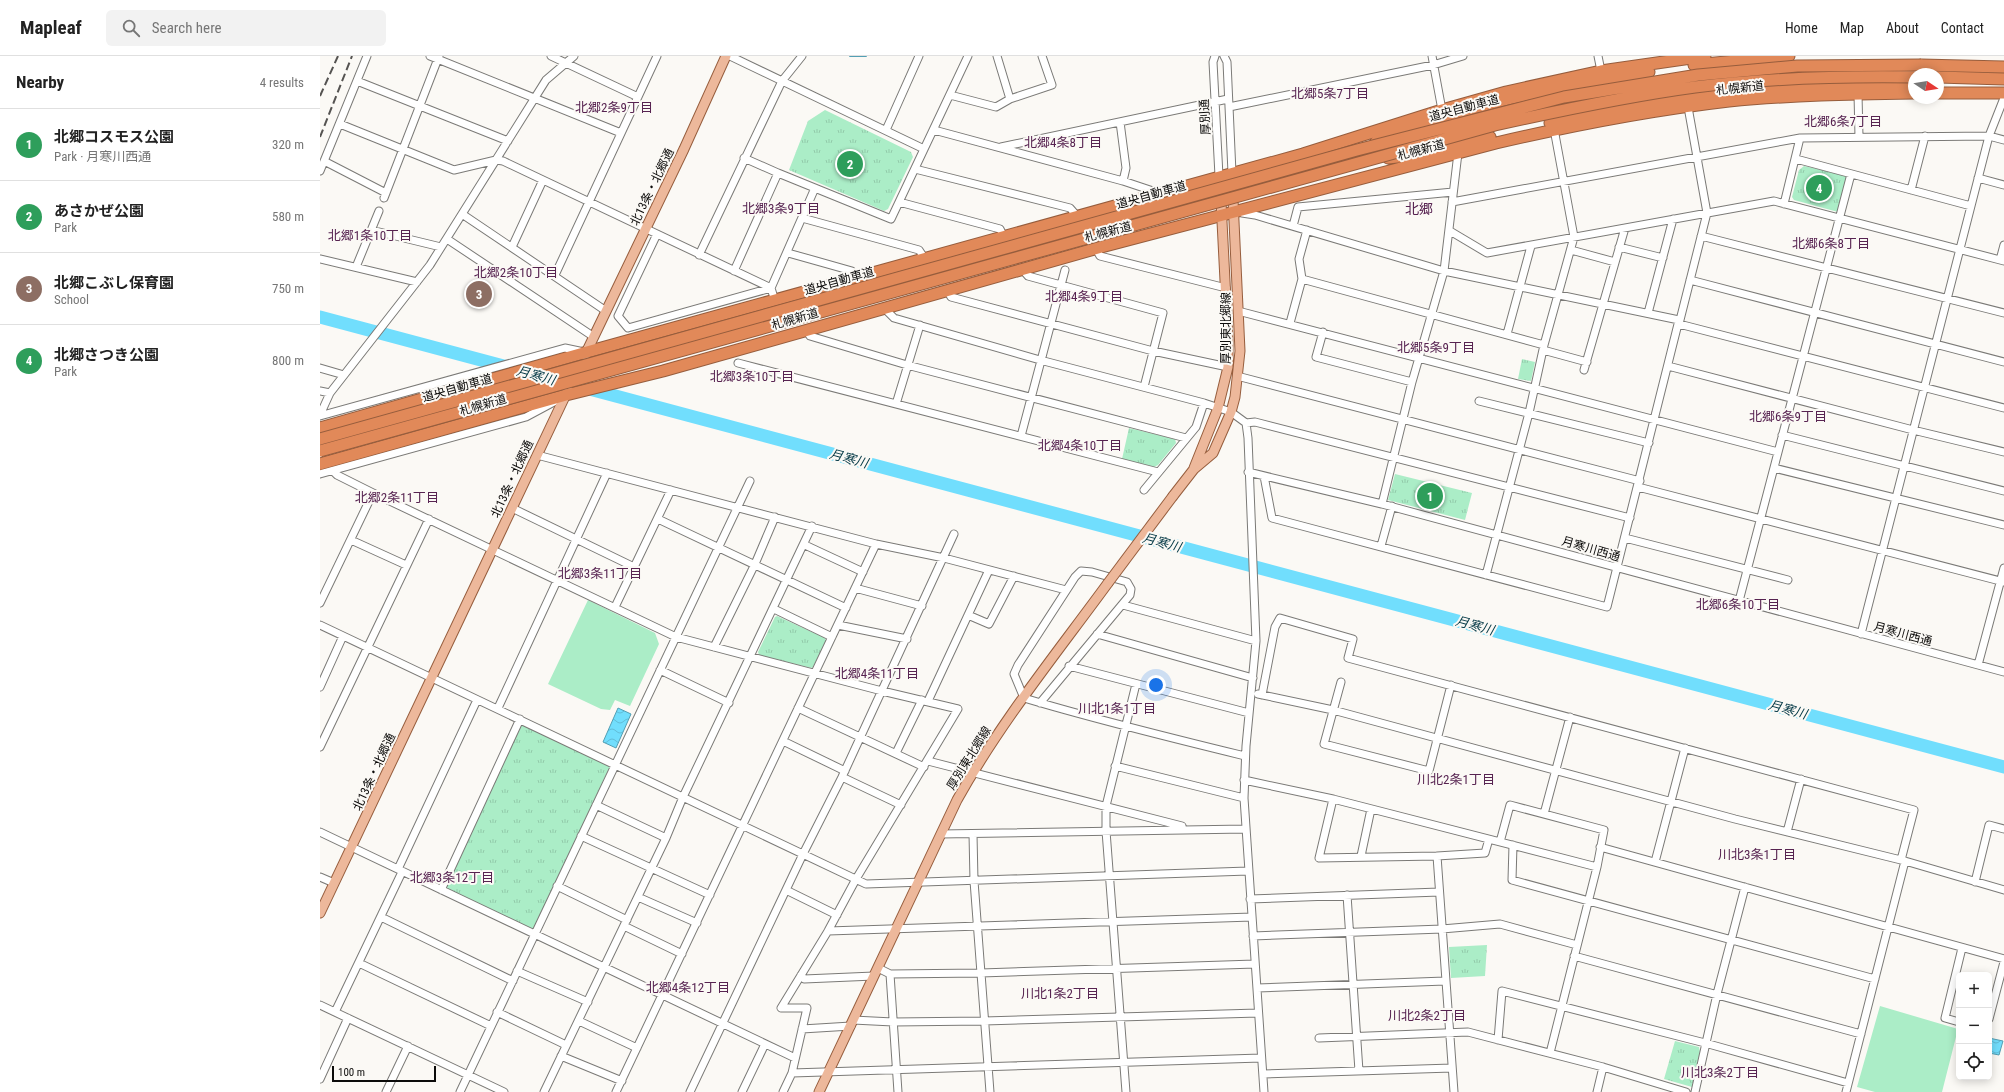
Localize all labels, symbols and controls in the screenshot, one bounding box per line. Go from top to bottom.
search box [106,10,386,46]
text: Mapleaf [20,16,82,39]
icon: search [120,17,142,39]
text: Search here [152,19,222,37]
text: Home [1785,20,1818,36]
text: Map [1840,20,1864,36]
text: About [1886,20,1919,36]
text: Contact [1941,20,1984,36]
north arrow [1908,68,1944,104]
text: Nearby [16,72,64,92]
text: 4 results [260,75,304,90]
street label: 札幌新道 [1715,79,1765,97]
district label: 北郷5条7丁目 [1291,86,1369,101]
street label: 道央自動車道 [1427,92,1501,124]
street label: 厚別通 [1197,99,1213,135]
district label: 北郷2条9丁目 [575,100,653,115]
district label: 北郷6条7丁目 [1804,114,1882,129]
text: 北郷コスモス公園 [54,128,174,146]
district label: 北郷4条8丁目 [1024,135,1102,150]
text: 1 [26,137,32,152]
text: 320 m [272,137,304,152]
street label: 札幌新道 [1396,137,1446,163]
street label: 北13条・北郷通 [627,146,677,228]
text: Park · 月寒川西通 [54,149,151,164]
pin: 2 [837,149,863,179]
pin: 4 [1806,173,1832,203]
street label: 道央自動車道 [1114,178,1188,212]
district label: 北郷3条9丁目 [742,201,820,216]
district label: 北郷 [1405,201,1433,217]
text: あさかぜ公園 [54,202,144,220]
text: 2 [26,209,32,224]
text: 580 m [272,209,304,224]
street label: 札幌新道 [1083,219,1133,245]
text: Park [54,220,77,235]
district label: 北郷1条10丁目 [328,228,412,243]
district label: 北郷6条8丁目 [1792,236,1870,251]
street label: 道央自動車道 [802,264,876,298]
district label: 北郷2条10丁目 [474,265,558,280]
text: 北郷こぶし保育園 [54,274,174,292]
pin: 3 [466,279,492,309]
text: 3 [26,281,32,296]
text: 750 m [272,281,304,296]
district label: 北郷4条9丁目 [1045,289,1123,304]
text: School [54,292,89,307]
street label: 厚別東北郷線 [1219,292,1233,364]
street label: 札幌新道 [770,306,820,332]
district label: 北郷5条9丁目 [1397,340,1475,355]
text: 北郷さつき公園 [54,346,159,364]
text: 4 [26,353,32,368]
text: 800 m [272,353,304,368]
water label: 月寒川 [515,363,559,388]
text: Park [54,364,77,379]
district label: 北郷3条10丁目 [710,369,794,384]
street label: 道央自動車道 [420,371,494,405]
street label: 札幌新道 [458,392,508,418]
district label: 北郷6条9丁目 [1749,409,1827,424]
street label: 北13条・北郷通 [488,438,536,520]
district label: 北郷4条10丁目 [1038,438,1122,453]
water label: 月寒川 [828,446,872,471]
pin: 1 [1417,481,1443,511]
district label: 北郷2条11丁目 [355,490,439,505]
water label: 月寒川 [1141,530,1185,555]
street label: 月寒川西通 [1560,534,1622,564]
district label: 北郷3条11丁目 [558,566,642,581]
district label: 北郷6条10丁目 [1696,597,1780,612]
water label: 月寒川 [1454,613,1498,638]
street label: 月寒川西通 [1872,619,1934,649]
district label: 北郷4条11丁目 [835,666,919,681]
your location [1146,675,1166,695]
water label: 月寒川 [1767,697,1811,722]
district label: 川北1条1丁目 [1078,701,1156,716]
street label: 厚別東北郷線 [944,724,994,792]
street label: 北13条・北郷通 [350,731,398,813]
district label: 川北2条1丁目 [1417,772,1495,787]
district label: 川北3条1丁目 [1718,847,1796,862]
district label: 北郷3条12丁目 [410,870,494,885]
map controls [1956,972,1992,1080]
button: + [1956,972,1992,1008]
district label: 北郷4条12丁目 [646,980,730,995]
district label: 川北1条2丁目 [1021,986,1099,1001]
district label: 川北2条2丁目 [1388,1008,1466,1023]
button: − [1956,1008,1992,1044]
button: locate [1956,1044,1992,1080]
scale bar [332,1064,436,1083]
district label: 川北3条2丁目 [1681,1065,1759,1080]
text: 100 m [338,1066,365,1079]

